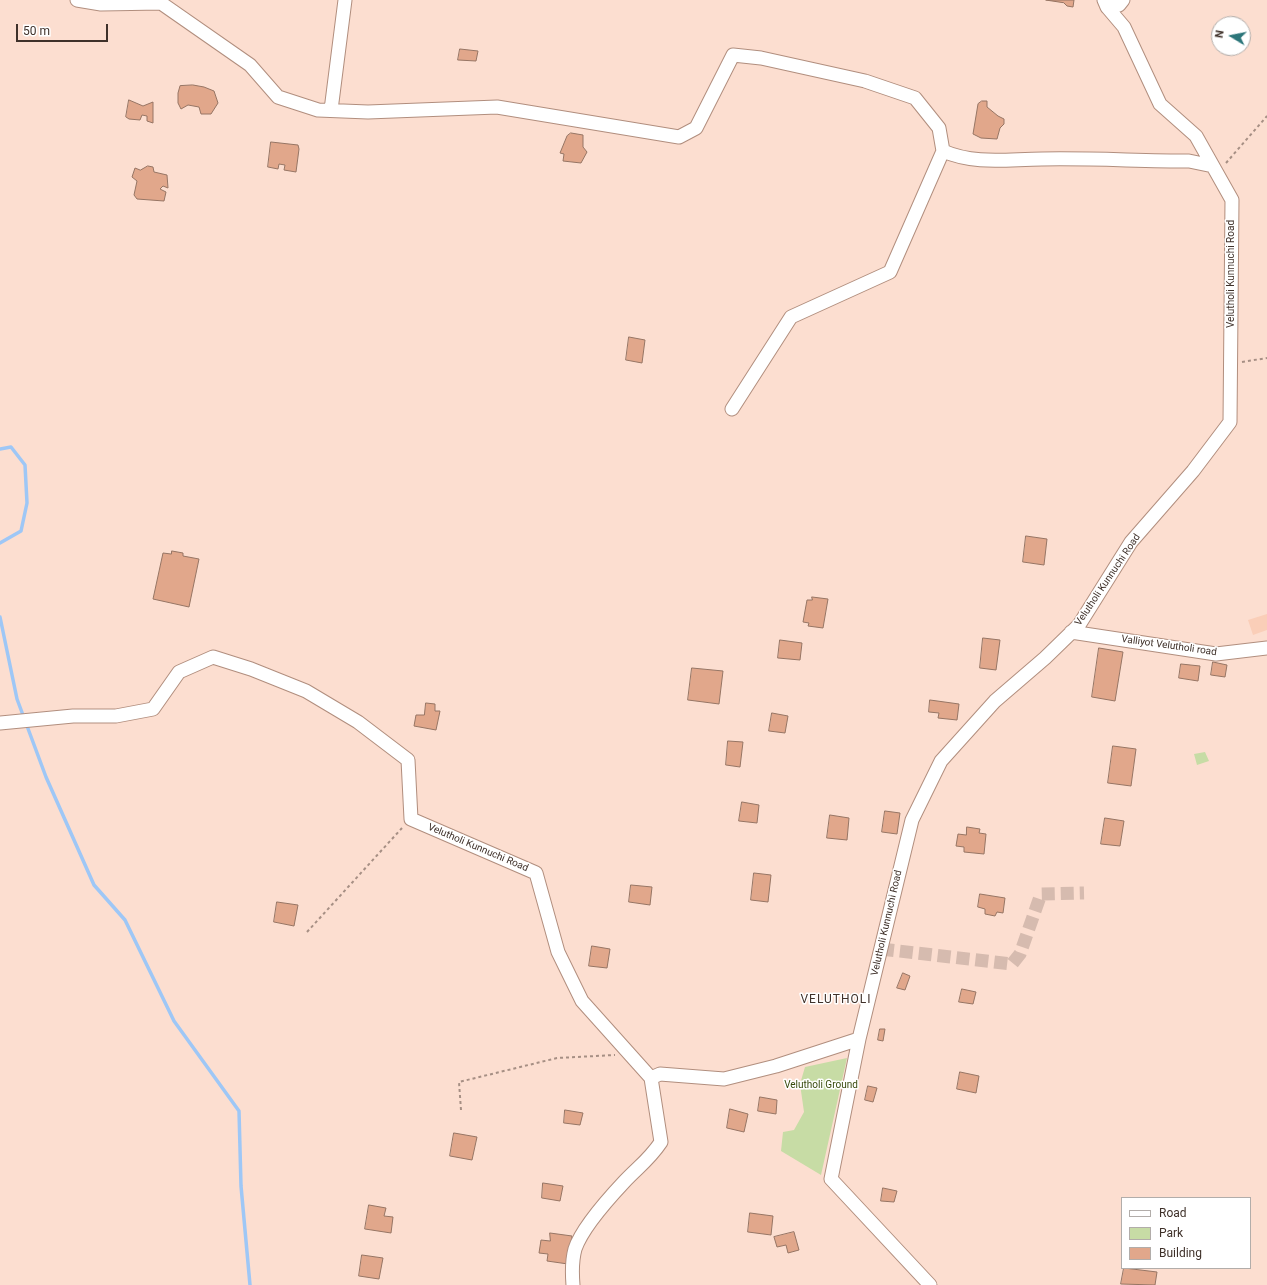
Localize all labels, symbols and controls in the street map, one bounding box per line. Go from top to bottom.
scale bar [18,16,110,42]
north arrow [1211,16,1251,56]
text: 50 m [23,24,50,38]
text: N [1213,29,1227,39]
street label: Velutholi Kunnuchi Road [1225,220,1237,328]
street label: Velutholi Kunnuchi Road [1073,532,1143,628]
street label: Valliyot Velutholi road [1120,633,1218,659]
street label: Velutholi Kunnuchi Road [426,821,530,875]
street label: Velutholi Kunnuchi Road [869,869,905,977]
district label: VELUTHOLI [800,993,872,1007]
park label: Velutholi Ground [784,1079,858,1091]
legend [1121,1197,1251,1269]
text: Road [1159,1206,1187,1220]
text: Park [1159,1226,1183,1240]
text: Building [1159,1246,1202,1260]

